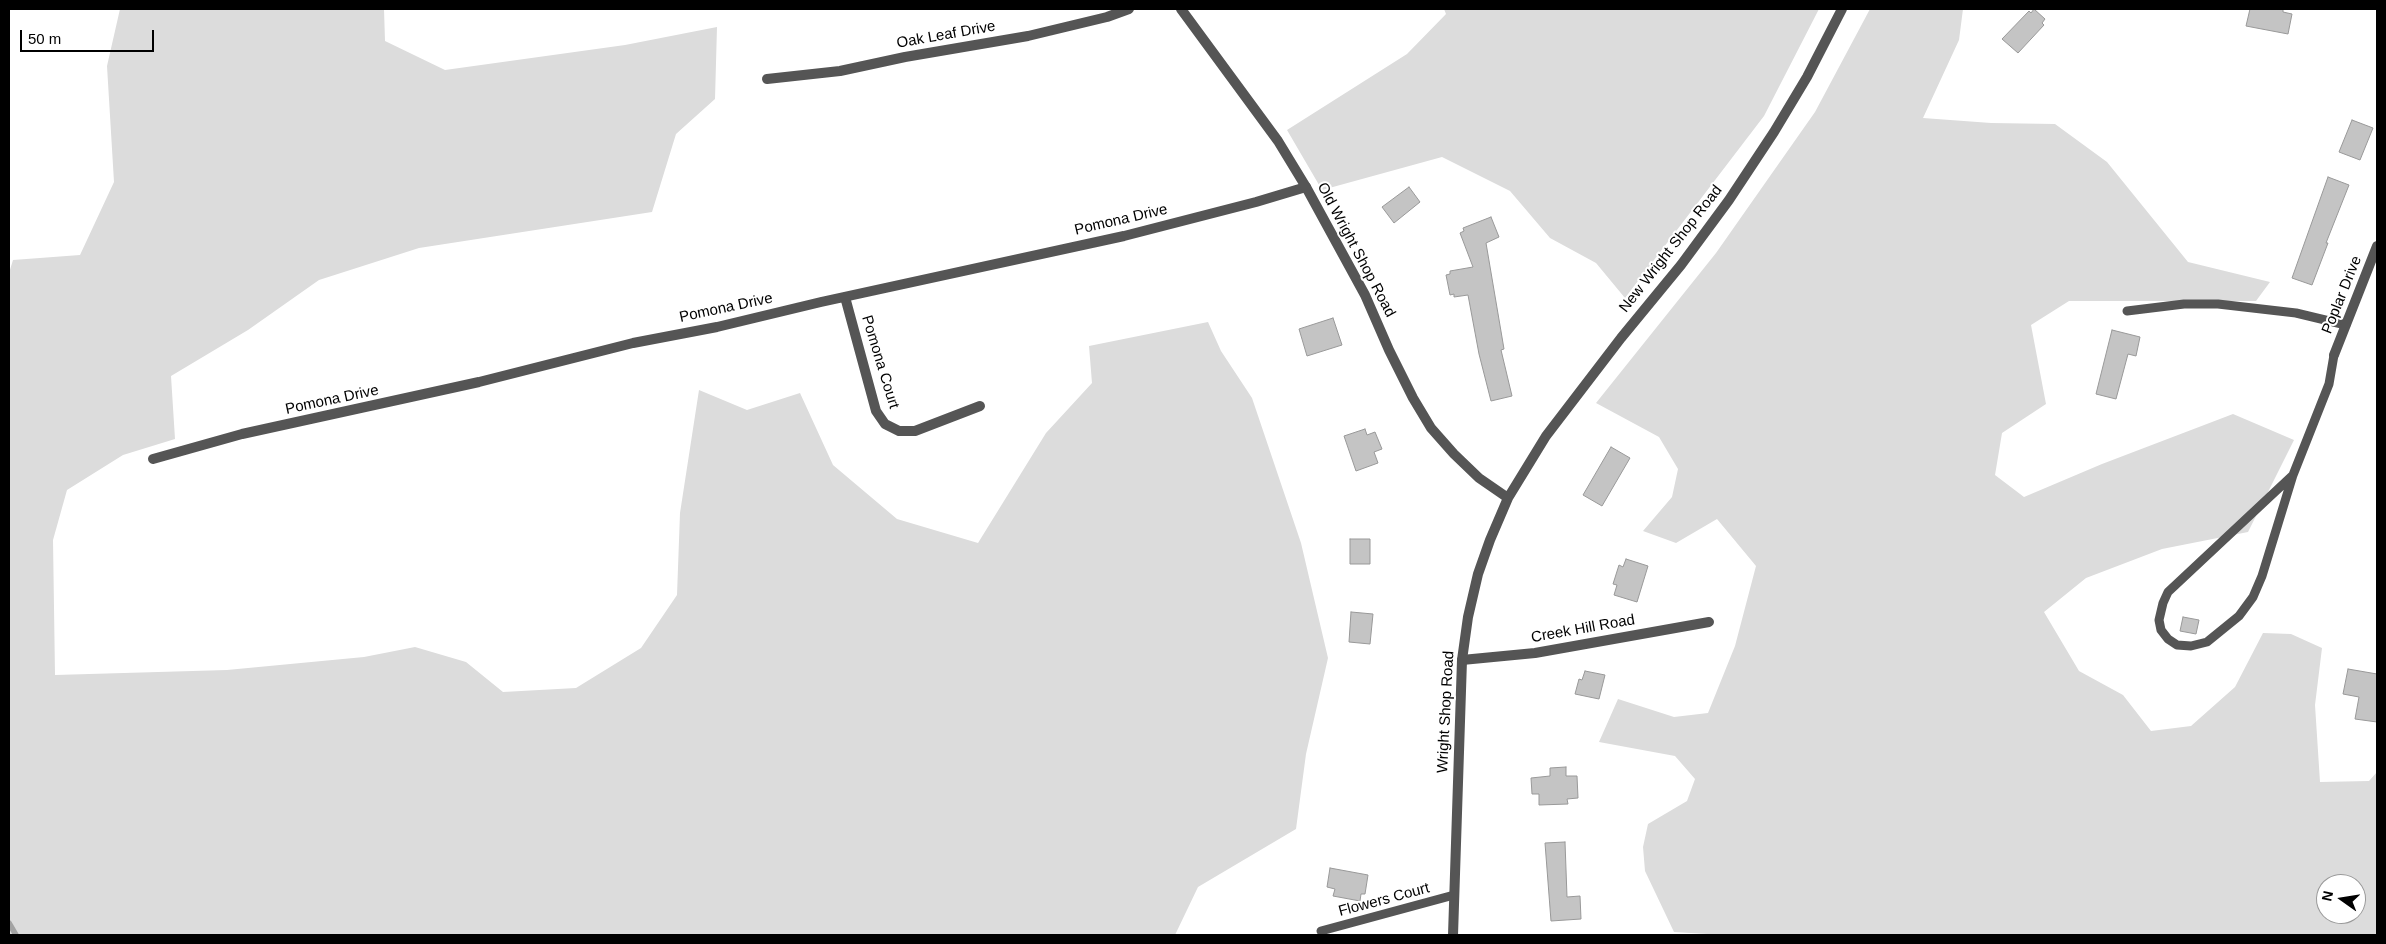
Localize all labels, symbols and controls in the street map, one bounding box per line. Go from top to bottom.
street label: Oak Leaf Drive [895,17,997,53]
scale bar [22,20,156,52]
text: 50 m [28,30,61,47]
street label: Old Wright Shop Road [1313,180,1399,320]
street label: New Wright Shop Road [1616,182,1726,316]
street label: Pomona Drive [1073,201,1169,239]
street label: Poplar Drive [2318,253,2366,337]
street label: Pomona Drive [678,289,774,327]
street label: Pomona Court [857,313,903,411]
street label: Pomona Drive [284,381,380,419]
street label: Creek Hill Road [1530,611,1636,647]
street label: Wright Shop Road [1434,650,1458,774]
north arrow [2316,874,2366,924]
street label: Flowers Court [1337,879,1431,921]
text: N [2318,889,2336,903]

